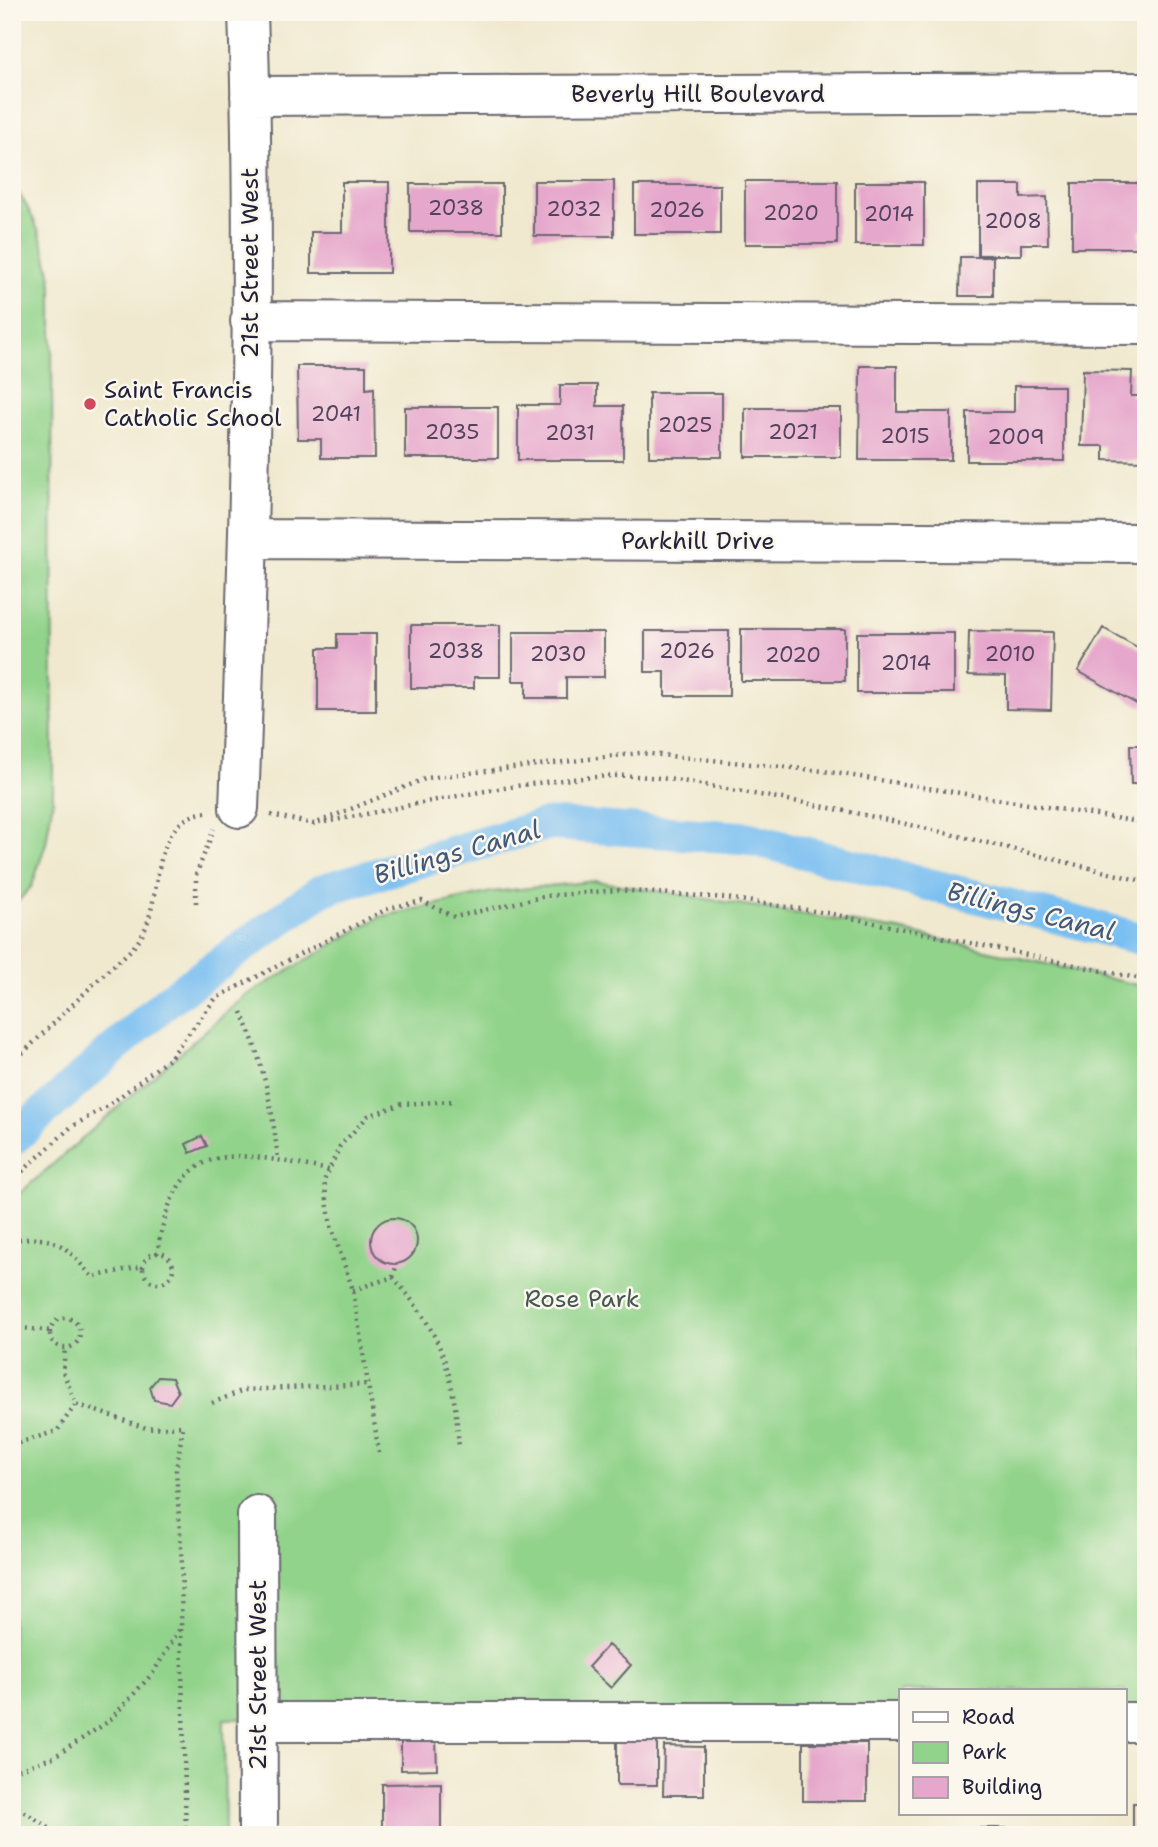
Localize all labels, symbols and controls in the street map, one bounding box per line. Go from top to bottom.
street label: Beverly Hill Boulevard [571,78,825,110]
street label: 21st Street West [234,168,266,358]
house number: 2038 [428,194,484,222]
house number: 2032 [546,195,602,223]
house number: 2026 [649,196,705,224]
house number: 2020 [763,199,819,227]
house number: 2014 [864,200,914,228]
house number: 2008 [984,207,1042,235]
place label: Saint Francis Catholic School [104,374,282,434]
marker: Saint Francis Catholic School [82,396,98,412]
house number: 2041 [311,400,361,428]
house number: 2025 [658,411,712,439]
house number: 2035 [425,418,479,446]
house number: 2021 [768,418,818,446]
house number: 2031 [545,419,595,447]
house number: 2015 [880,422,930,450]
house number: 2009 [987,423,1045,451]
street label: Parkhill Drive [621,525,775,557]
house number: 2038 [428,637,484,665]
house number: 2026 [659,637,715,665]
house number: 2030 [530,640,586,668]
house number: 2010 [985,640,1036,668]
house number: 2020 [765,641,821,669]
house number: 2014 [881,649,931,677]
water label: Billings Canal [369,811,544,892]
water label: Billings Canal [943,873,1119,948]
park label: Rose Park [525,1283,639,1315]
street label: 21st Street West [242,1580,274,1770]
legend [899,1689,1126,1815]
text: Road [962,1703,1015,1731]
text: Park [962,1738,1007,1766]
text: Building [962,1773,1042,1801]

